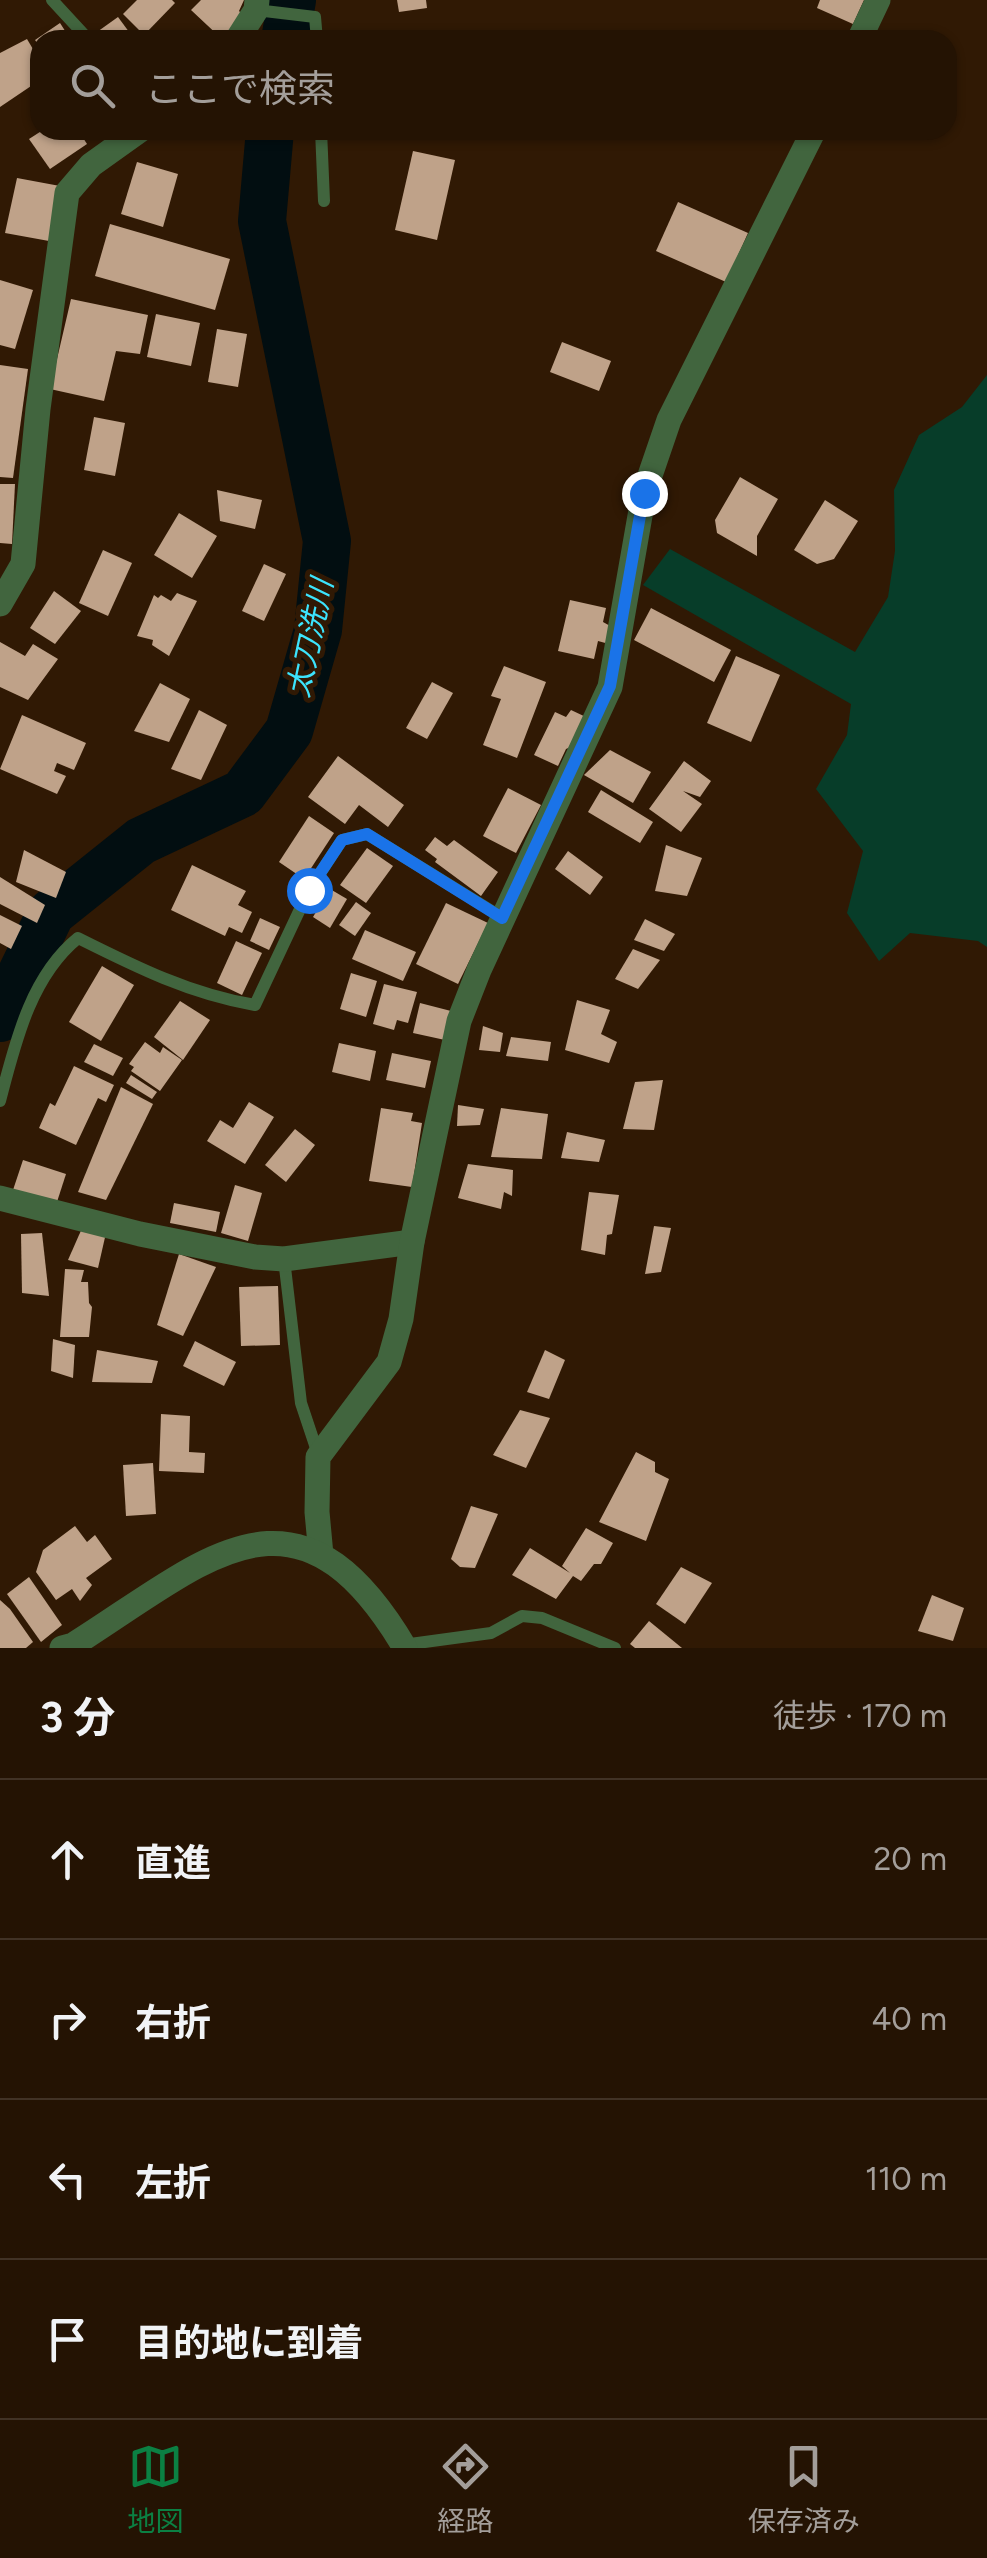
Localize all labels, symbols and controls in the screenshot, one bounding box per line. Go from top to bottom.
search box [30,30,957,140]
icon: search [65,58,120,113]
text: ここで検索 [145,66,335,112]
route end [622,471,668,517]
water label: 太刀洗川 [279,573,341,701]
route start [287,868,333,914]
text: 3 分 [40,1692,115,1743]
text: 徒歩 · 170 m [773,1697,947,1735]
icon: ahead [40,1832,95,1887]
text: 直進 [135,1840,211,1886]
text: 20 m [873,1840,947,1878]
icon: right [40,1992,95,2047]
text: 右折 [135,2000,211,2046]
text: 40 m [871,2000,947,2038]
icon: left [40,2152,95,2207]
text: 左折 [135,2160,211,2206]
text: 110 m [865,2160,947,2198]
icon: arrive [40,2312,95,2367]
text: 目的地に到着 [135,2320,363,2366]
tab: 地図 [127,2439,183,2539]
tab: 経路 [437,2439,494,2539]
tab: 保存済み [748,2439,860,2539]

